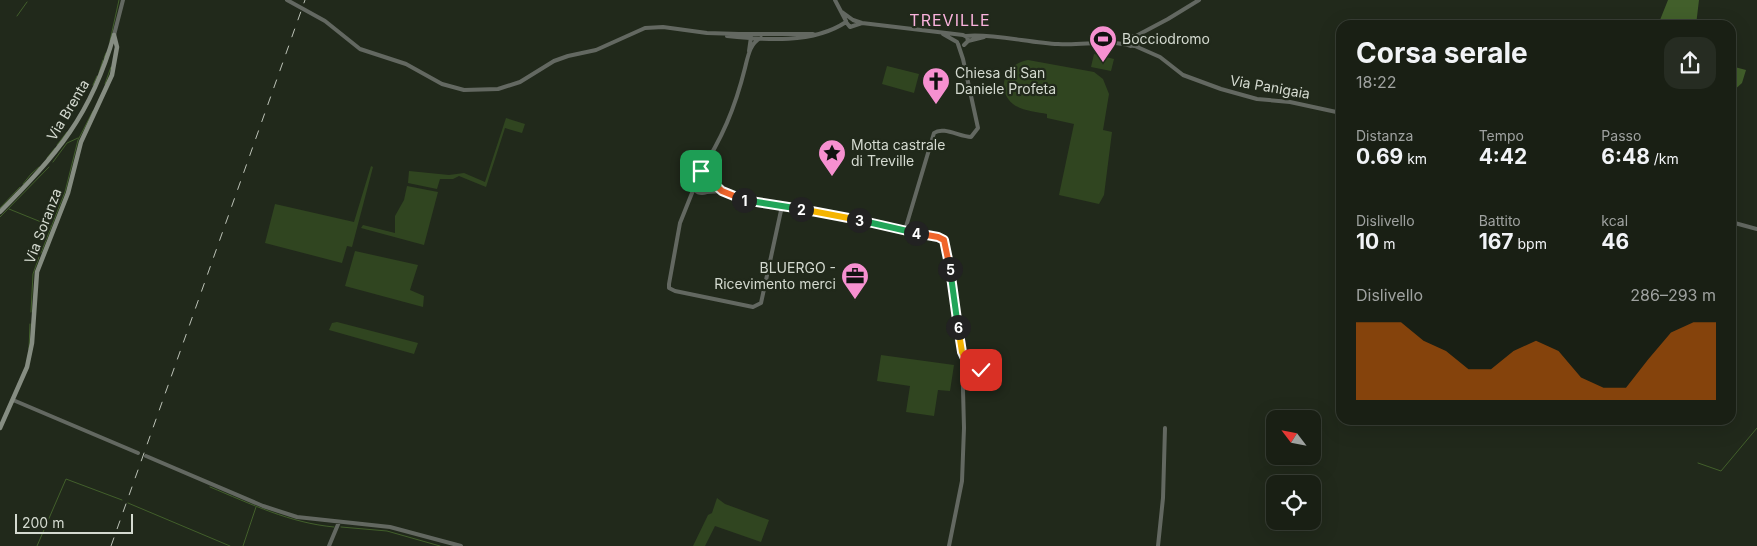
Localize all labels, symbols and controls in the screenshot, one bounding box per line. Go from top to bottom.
district label: TREVILLE [909,10,991,30]
sports icon: Bocciodromo [1088,24,1118,63]
place label: Bocciodromo [1122,30,1210,47]
text: Corsa serale [1356,36,1528,70]
button: share [1664,37,1716,89]
place label: Chiesa di San Daniele Profeta [955,64,1056,97]
church icon: Chiesa di San Daniele Profeta [921,66,951,105]
street label: Via Panigaia [1229,71,1311,102]
text: 18:22 [1356,72,1397,92]
street label: Via Brenta [43,76,92,143]
text: Distanza [1356,127,1413,144]
text: Tempo [1479,127,1524,144]
text: Passo [1601,127,1641,144]
place label: Motta castrale di Treville [851,136,945,169]
place icon: Motta castrale di Treville [817,138,847,177]
text: 0.69 [1356,144,1403,169]
text: 4:42 [1479,144,1527,169]
text: 6:48 [1601,144,1650,169]
pin [680,150,722,192]
text: km [1403,150,1427,167]
text: /km [1650,150,1679,167]
icon: arrive [687,157,715,185]
street label: Via Soranza [20,186,65,266]
pin: 1 [732,188,756,212]
text: 1 [741,192,748,209]
pin: 2 [788,196,814,222]
text: 2 [797,201,806,218]
pin: 3 [846,208,872,232]
text: 3 [855,212,864,229]
text: Dislivello [1356,212,1415,229]
text: Battito [1479,212,1521,229]
text: kcal [1601,212,1628,229]
pin: 4 [904,220,928,246]
text: 4 [912,225,921,242]
text: 10 [1356,229,1379,254]
text: 167 [1479,229,1514,254]
text: 46 [1601,229,1629,254]
text: m [1379,235,1395,252]
text: bpm [1514,235,1547,252]
pin: 5 [938,256,962,282]
place label: BLUERGO - Ricevimento merci [714,259,836,292]
office icon: BLUERGO - Ricevimento merci [840,261,870,300]
text: 5 [946,261,955,278]
text: Dislivello [1356,285,1423,305]
text: 286–293 m [1630,285,1716,305]
pin: 6 [946,314,970,340]
text: 6 [954,319,963,336]
pin [960,349,1002,391]
icon: check [967,356,995,384]
north arrow [1266,410,1321,465]
map controls [1266,410,1321,530]
button: locate [1266,475,1321,530]
scale bar [15,511,132,534]
text: 200 m [22,514,64,531]

